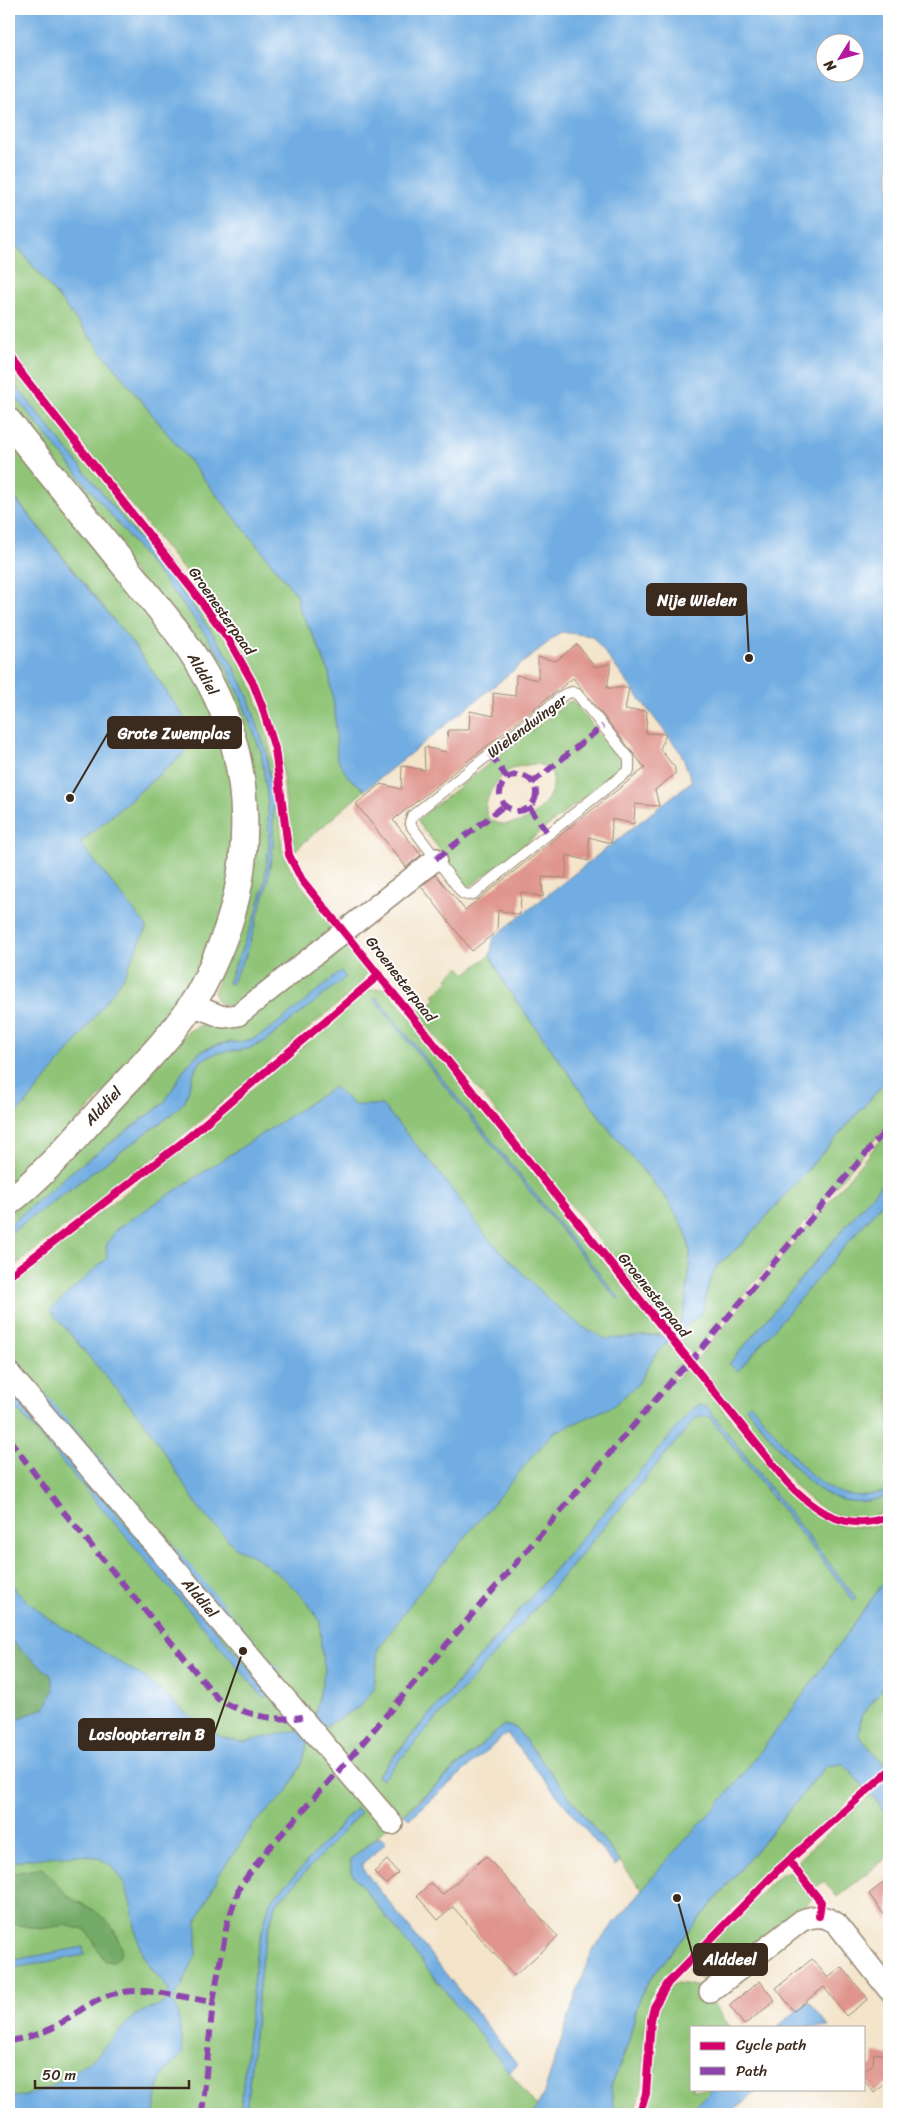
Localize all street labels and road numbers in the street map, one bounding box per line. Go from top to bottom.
street label: Groenesterpaad [182,561,263,662]
street label: Alddiel [180,647,226,701]
street label: Wielendwinger [481,687,573,765]
street label: Groenesterpaad [359,930,444,1029]
street label: Alddiel [77,1080,129,1132]
street label: Groenesterpaad [611,1247,697,1344]
street label: Alddiel [175,1571,225,1625]

